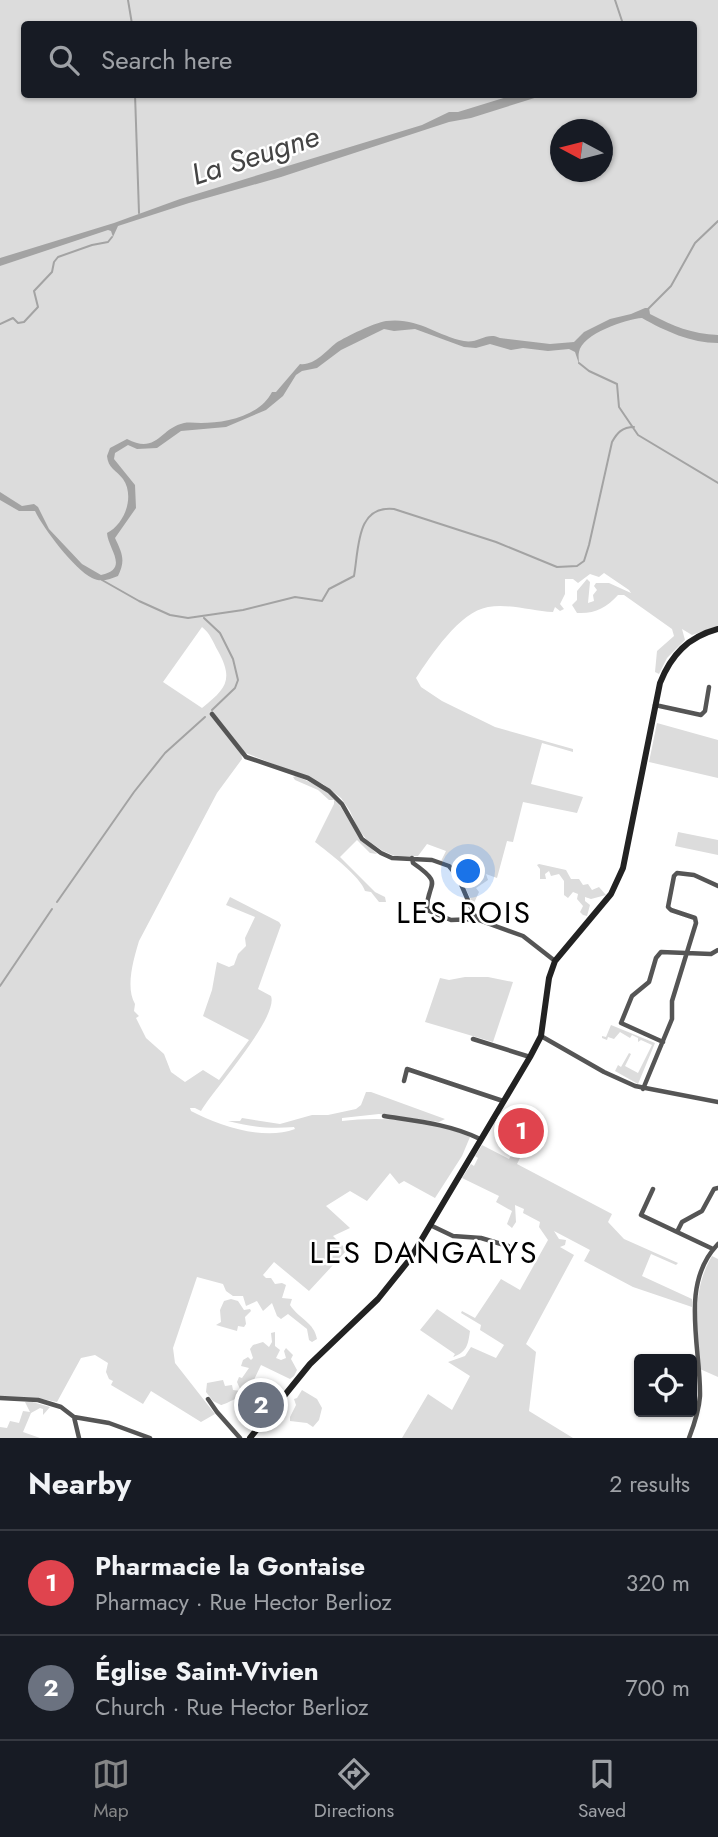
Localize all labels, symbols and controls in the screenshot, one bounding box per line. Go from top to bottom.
search box [21,21,697,98]
icon: search [45,41,83,79]
text: Search here [101,41,233,79]
water label: La Seugne [186,114,324,196]
north arrow [550,119,613,182]
your location [451,854,485,888]
district label: LES ROIS [396,891,532,934]
pin: 1 [498,1105,544,1157]
district label: LES DANGALYS [310,1231,538,1274]
map controls [634,1354,697,1417]
button: locate [634,1354,697,1417]
pin: 2 [238,1379,284,1431]
text: Nearby [28,1462,131,1505]
text: 2 results [609,1467,690,1501]
text: Pharmacie la Gontaise [95,1547,365,1585]
text: 1 [45,1566,57,1600]
text: 320 m [626,1566,690,1600]
text: Pharmacy · Rue Hector Berlioz [95,1585,392,1619]
text: Église Saint-Vivien [95,1652,319,1690]
text: 2 [43,1671,59,1705]
text: 700 m [625,1671,690,1705]
text: Church · Rue Hector Berlioz [95,1690,369,1724]
tab: Map [92,1755,130,1824]
tab: Directions [314,1755,394,1824]
tab: Saved [578,1755,626,1824]

